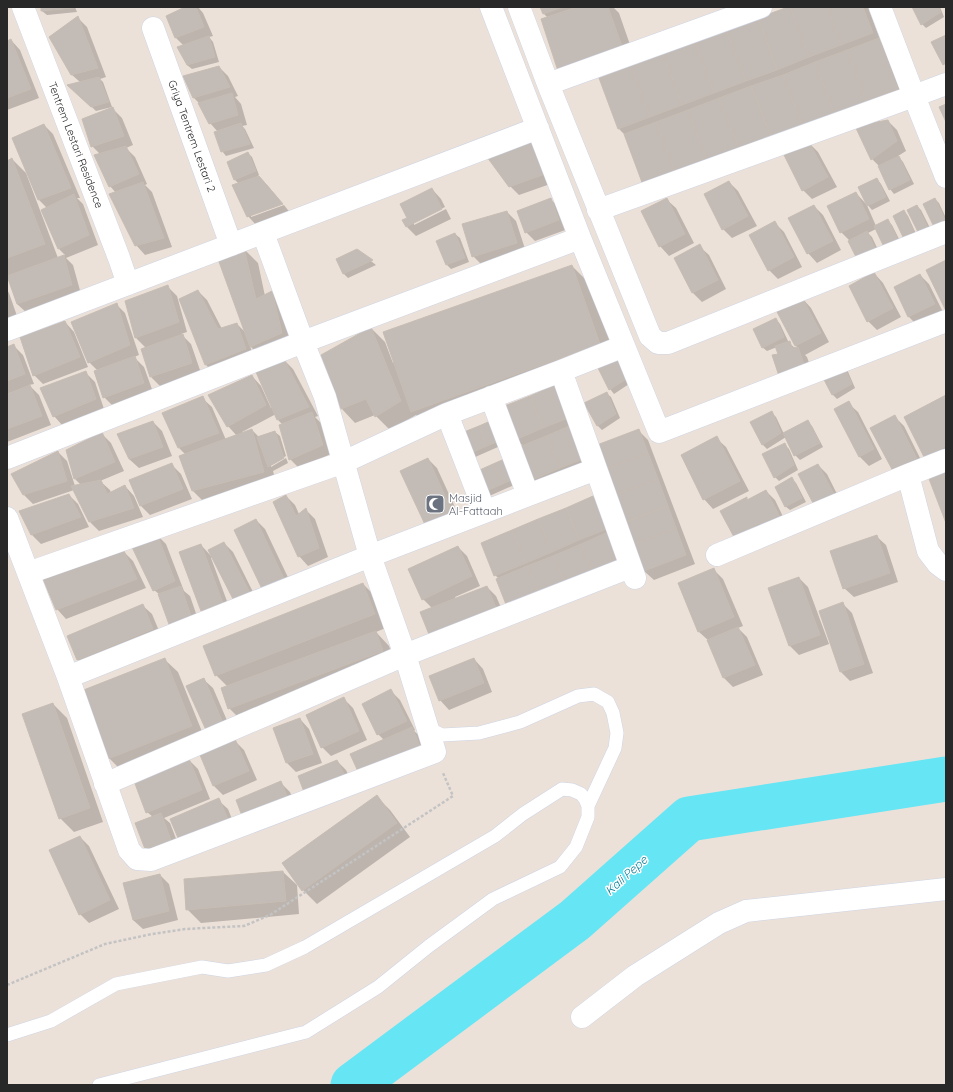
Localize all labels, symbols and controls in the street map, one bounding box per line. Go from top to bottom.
street label: Griya Tentrem Lestari 2 [165,78,219,194]
street label: Tentrem Lestari Residence [45,80,107,210]
place label: Masjid Al-Fattaah [449,491,503,518]
mosque icon: Masjid Al-Fattaah [424,493,446,515]
water label: Kali Pepe [602,851,651,898]

